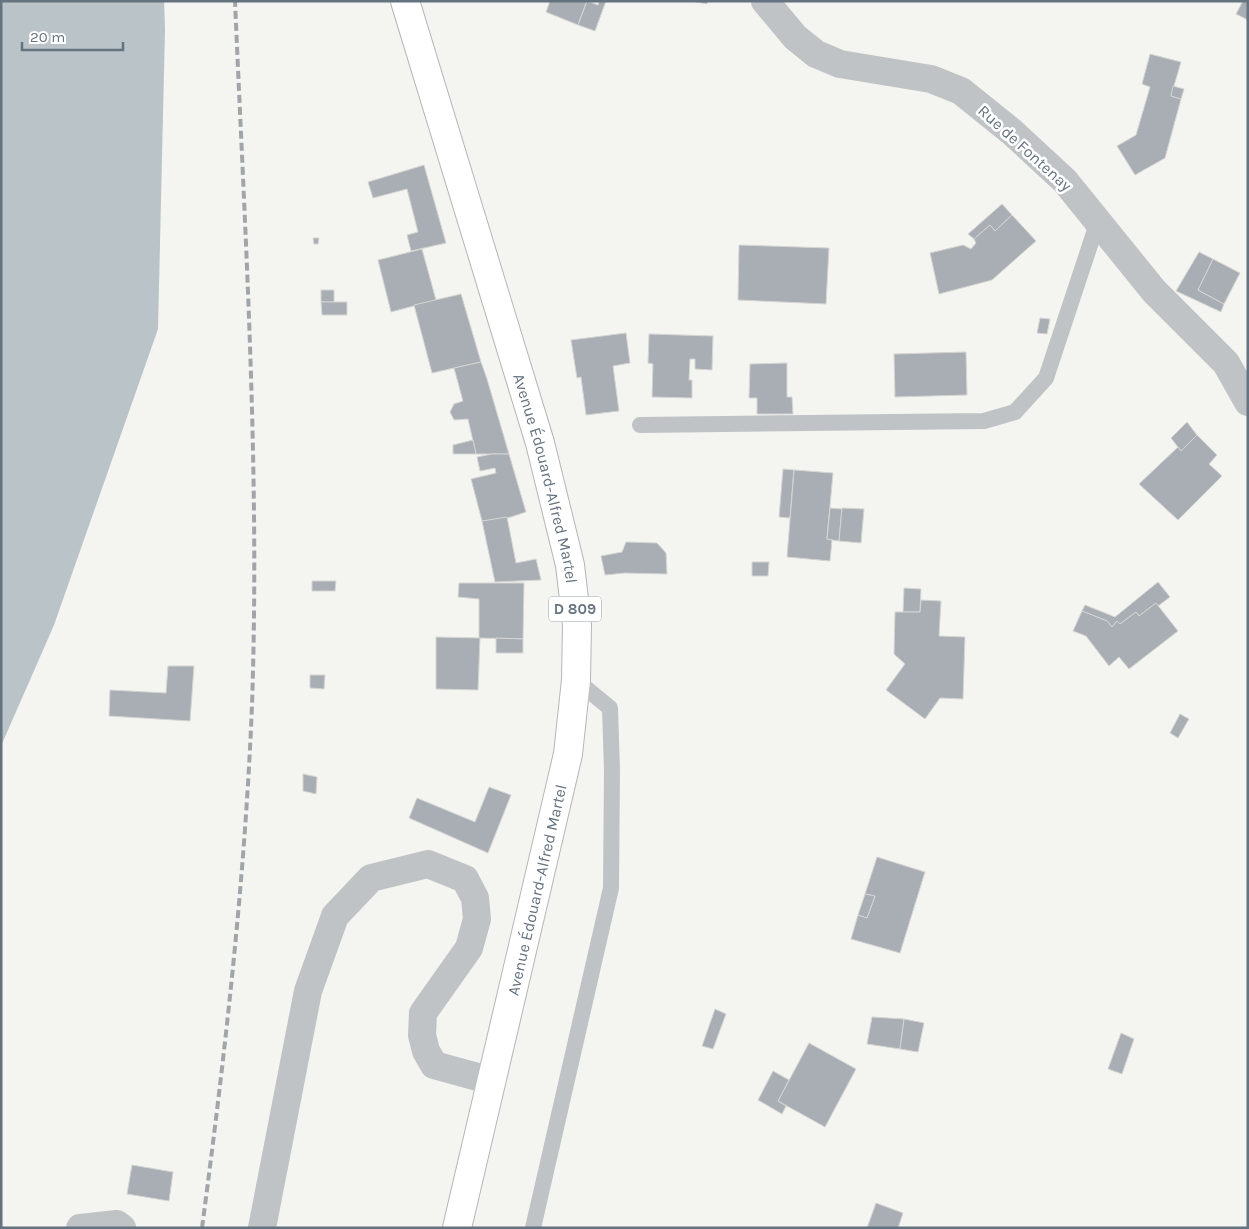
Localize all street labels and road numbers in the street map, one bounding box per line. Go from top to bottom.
street label: Rue de Fontenay [974,101,1076,195]
street label: Avenue Édouard-Alfred Martel [510,371,582,584]
road number: D 809 [549,596,601,622]
street label: Avenue Édouard-Alfred Martel [503,782,571,998]

